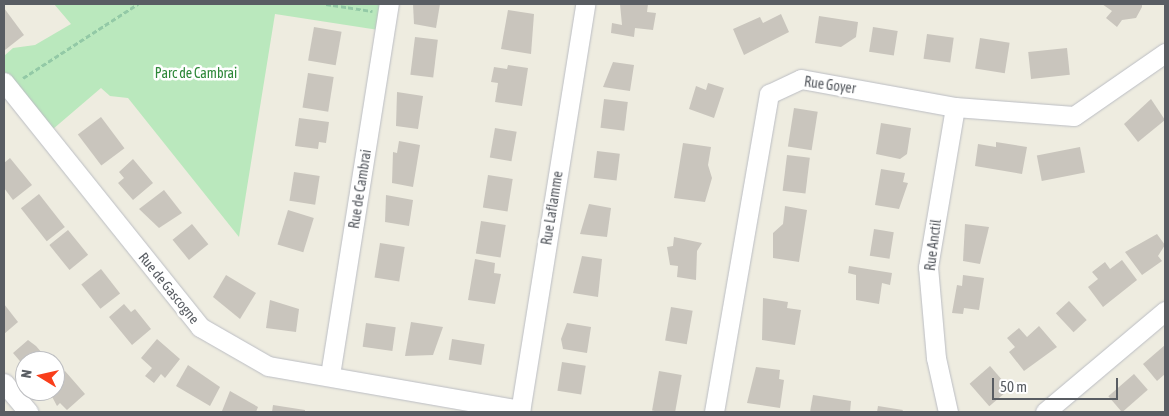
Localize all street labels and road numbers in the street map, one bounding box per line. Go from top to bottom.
street label: Rue Goyer [803,73,857,97]
street label: Rue de Cambrai [345,148,375,230]
street label: Rue Laflamme [538,170,566,246]
street label: Rue Anctil [922,218,944,272]
street label: Rue de Gascogne [135,249,203,327]

